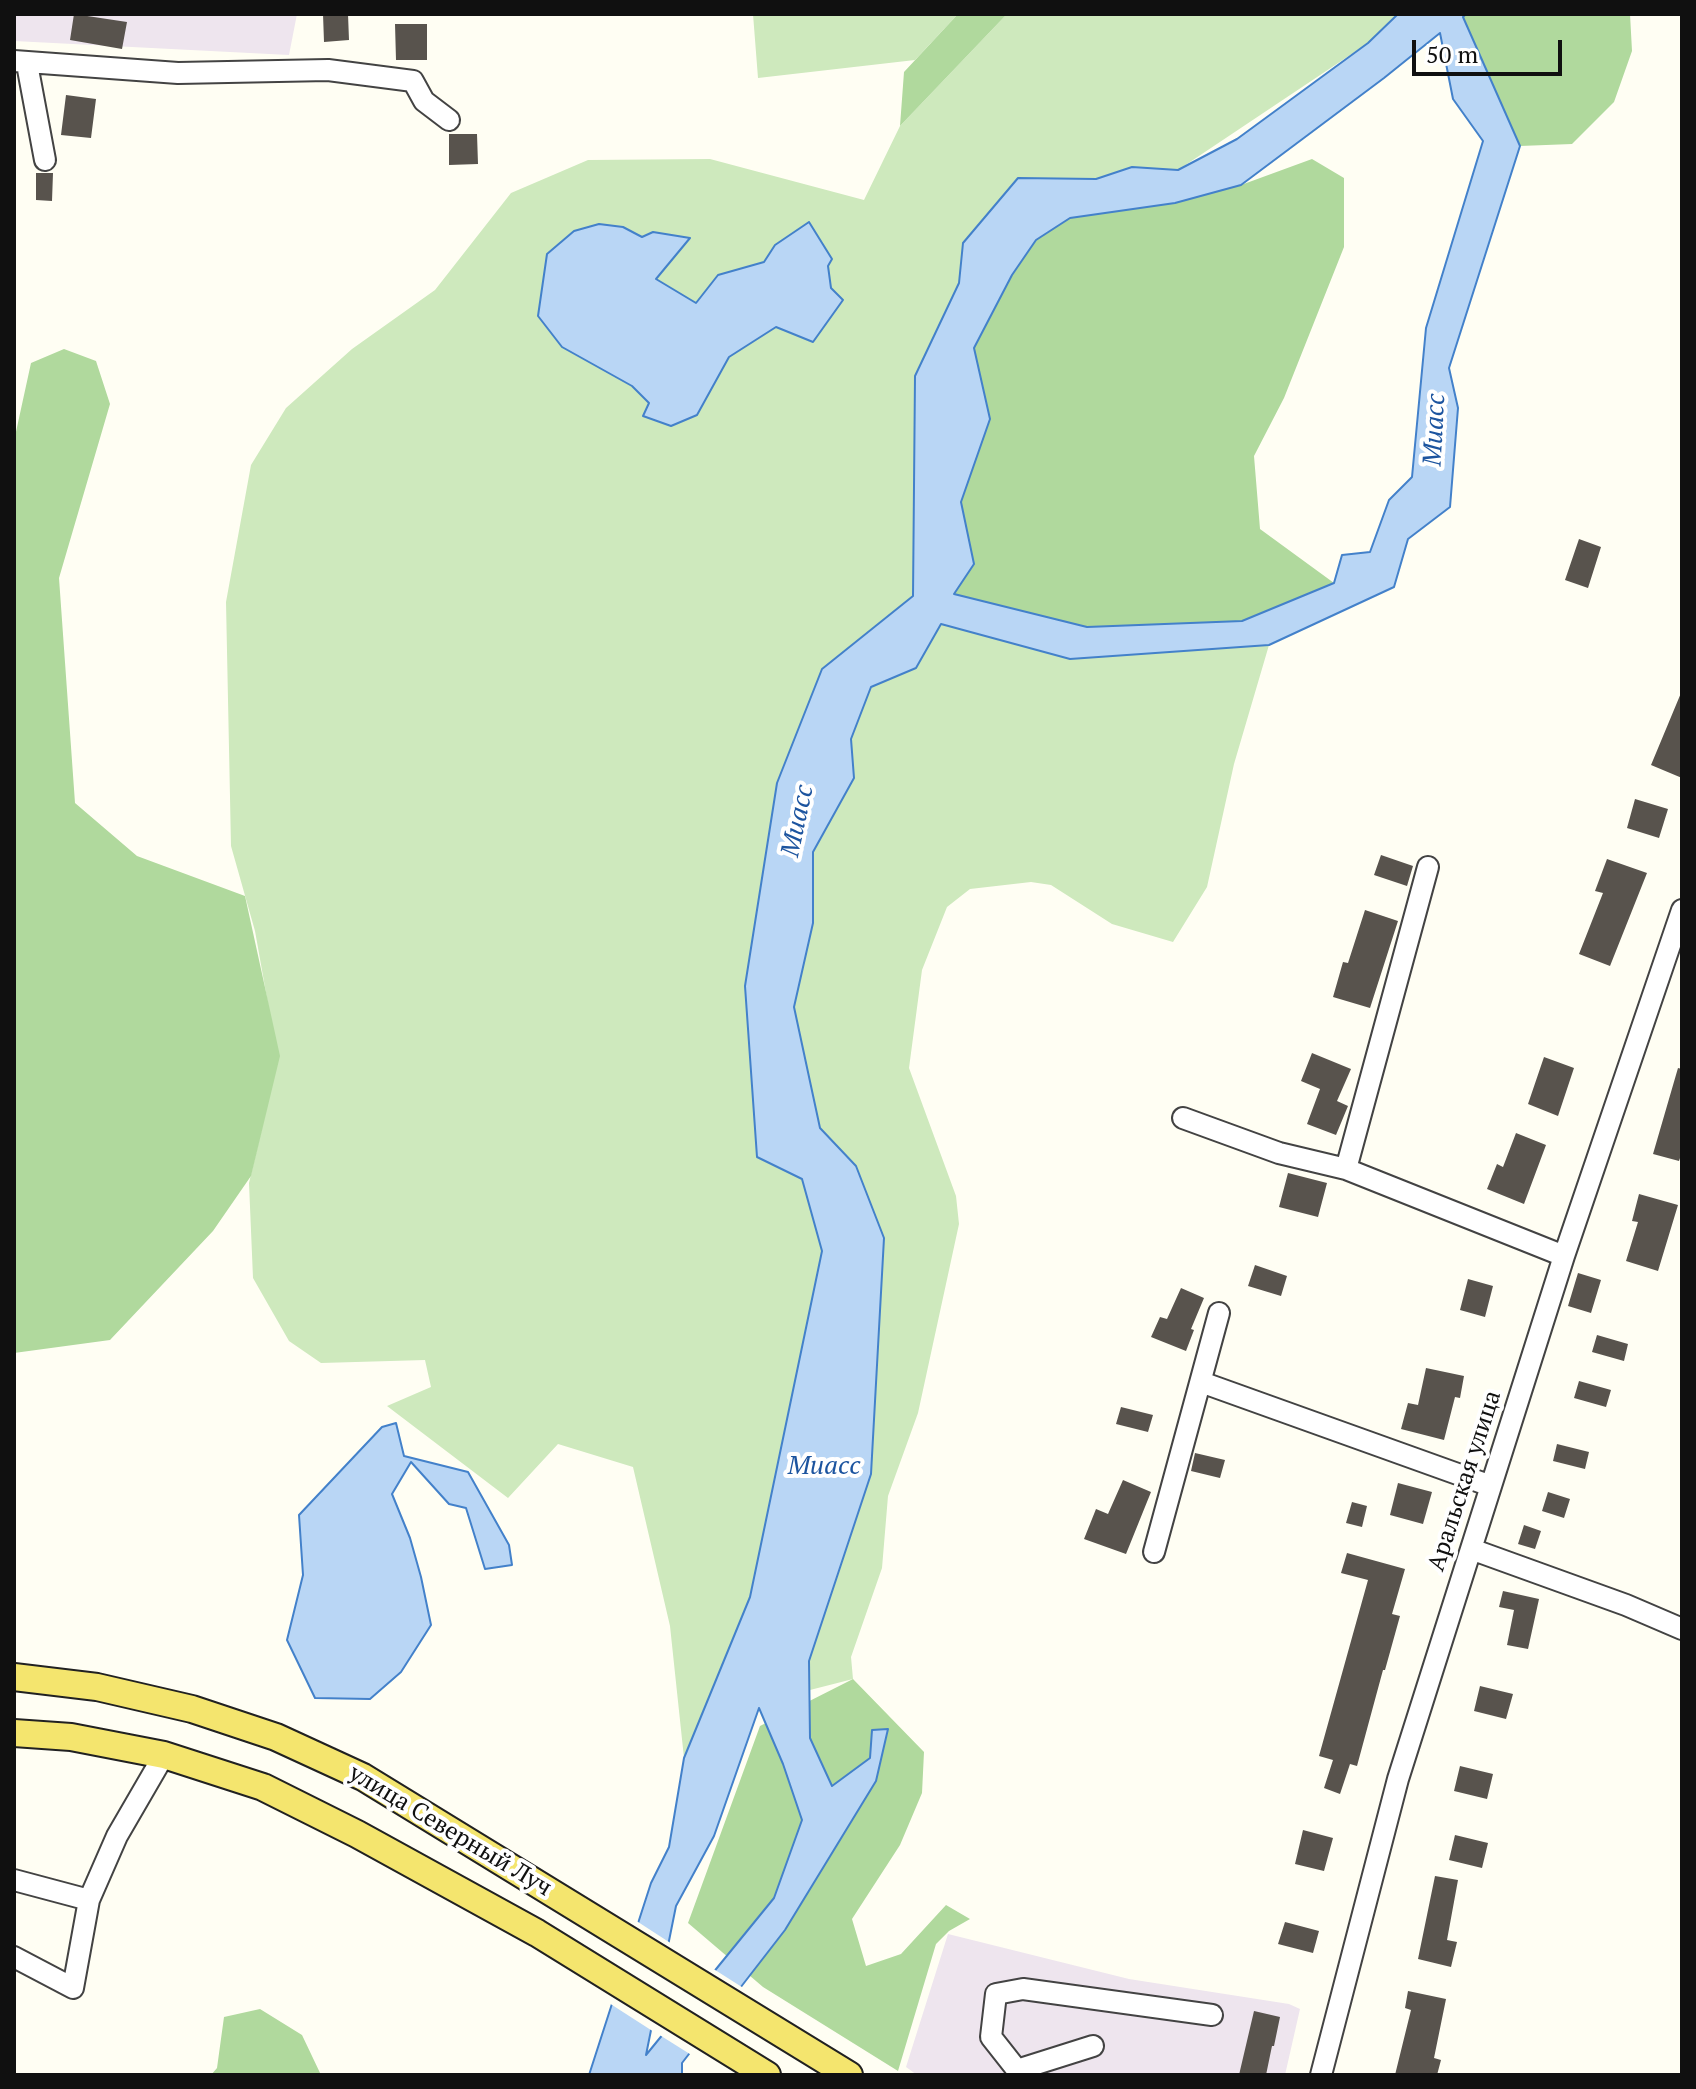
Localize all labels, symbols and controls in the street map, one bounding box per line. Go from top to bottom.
scale bar [1416,24,1566,74]
text: 50 m [1426,38,1478,70]
water label: Миасс [1418,393,1452,467]
water label: Миасс [775,782,821,860]
street label: Аральская улица [1422,1387,1508,1575]
water label: Миасс [788,1451,860,1483]
street label: улица Северный Луч [343,1759,557,1903]

